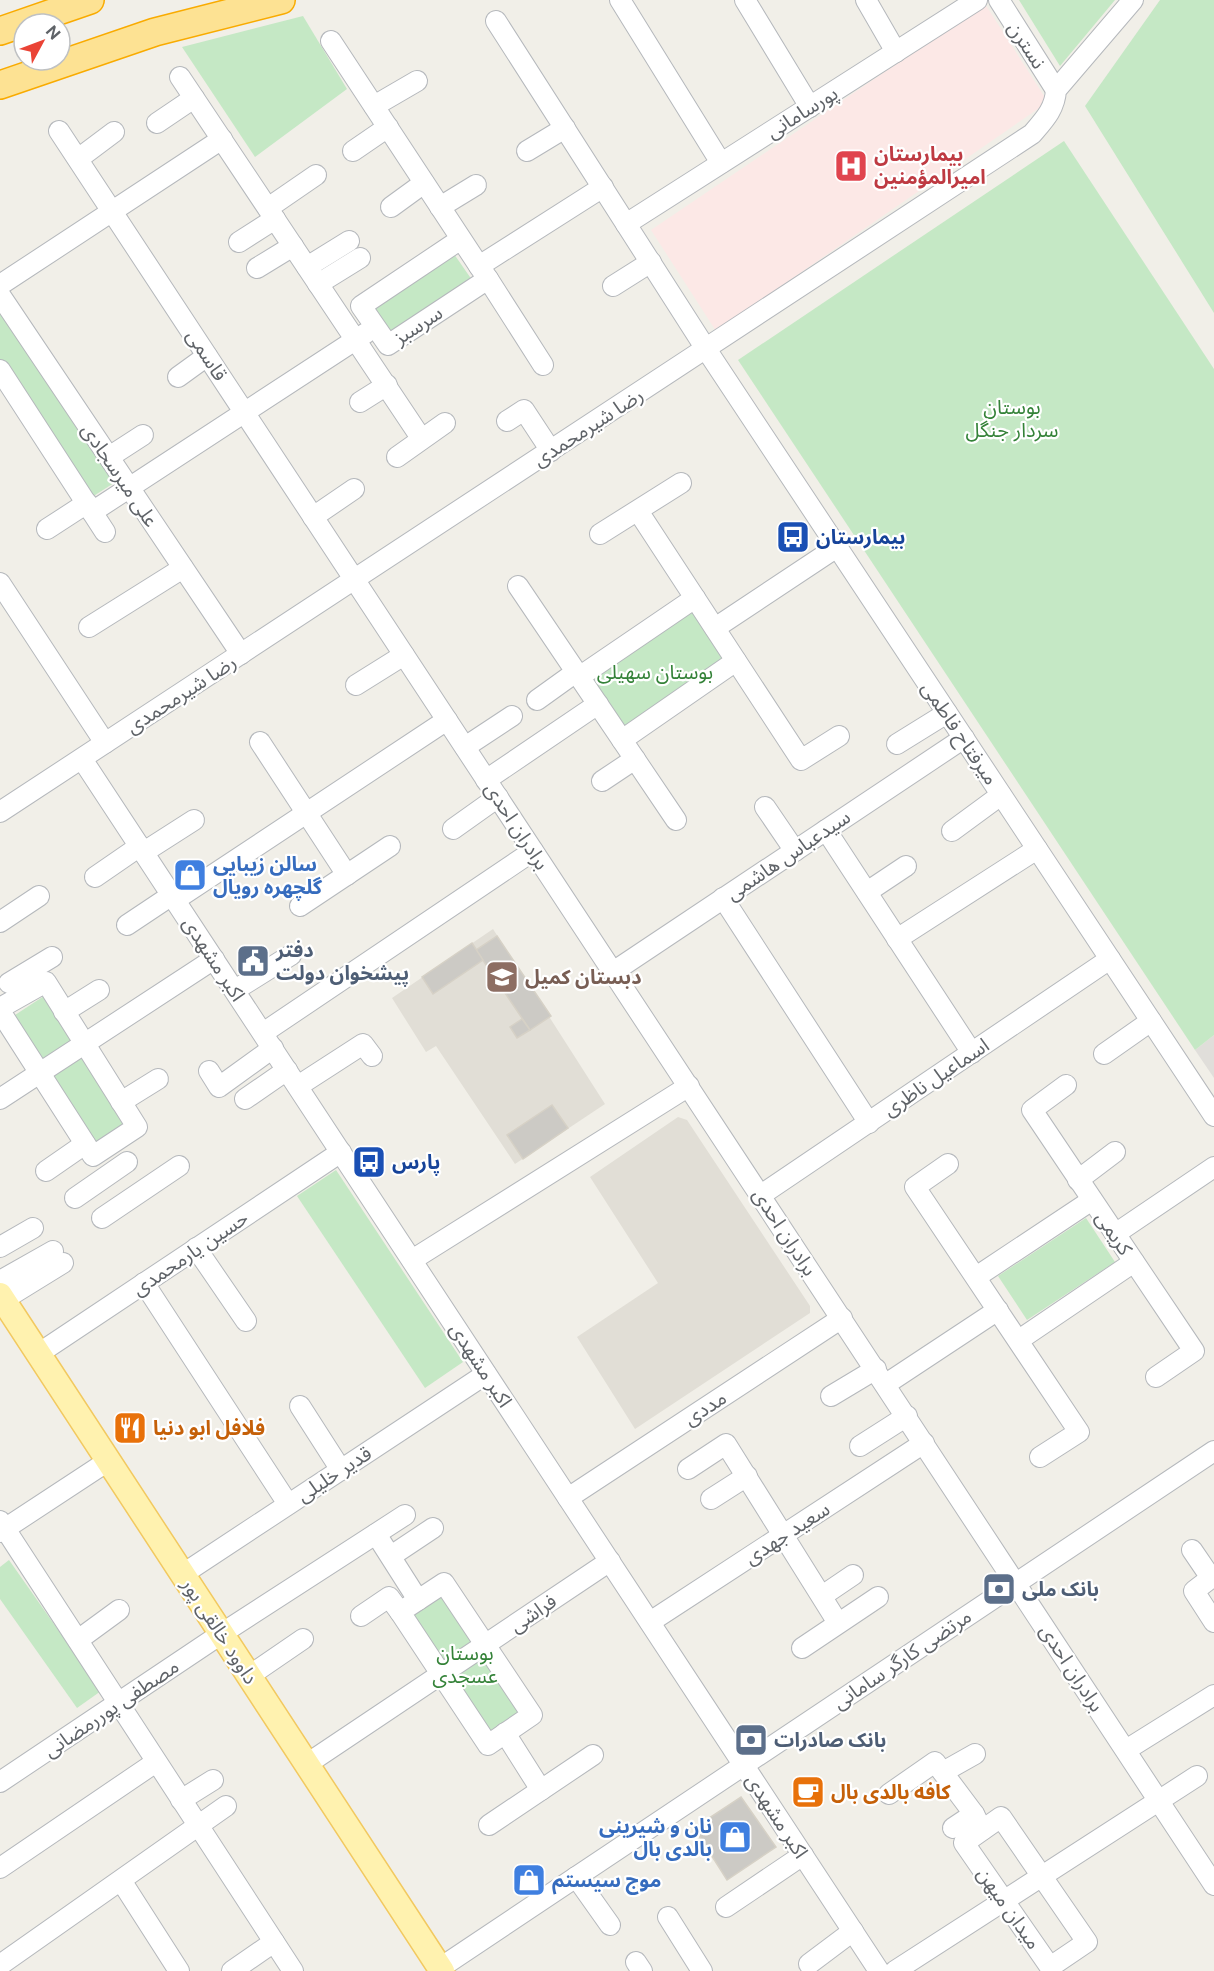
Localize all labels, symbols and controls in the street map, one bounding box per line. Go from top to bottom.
north arrow [12,12,72,72]
street label: نسترن [1003,17,1051,73]
text: N [42,22,64,43]
street label: پورسامانی [762,81,843,144]
place label: بیمارستان امیرالمؤمنین [874,142,986,189]
hospital icon: بیمارستان امیرالمؤمنین [833,148,869,184]
street label: سرسبز [388,300,447,350]
street label: قاسمی [181,325,233,385]
street label: رضا شیرمحمدی [528,383,648,471]
park label: بوستان سردار جنگل [966,395,1058,442]
street label: علی میرسجادی [77,419,163,531]
bus stop icon: بیمارستان [775,519,811,555]
place label: بیمارستان [816,525,905,549]
street label: رضا شیرمحمدی [121,650,241,738]
park label: بوستان سهیلی [597,660,713,684]
street label: میرفتاح فاطمی [914,677,1003,791]
street label: برادران احدی [480,778,554,874]
street label: سیدعباس هاشمی [721,805,855,905]
place label: سالن زیبایی گلچهره رویال [213,852,323,901]
shop icon: سالن زیبایی گلچهره رویال [172,857,208,893]
street label: اکبر مشهدی [178,912,250,1006]
place label: دفتر پیشخوان دولت [275,938,409,987]
public building icon: دفتر پیشخوان دولت [235,943,271,979]
school or university icon: دبستان کمیل [484,959,520,995]
place label: دبستان کمیل [525,965,642,989]
street label: اسماعیل ناظری [878,1033,994,1121]
bus stop icon: پارس [351,1144,387,1180]
place label: پارس [392,1150,441,1176]
street label: برادران احدی [748,1184,822,1280]
street label: حسین یارمحمدی [127,1205,253,1301]
street label: کریمی [1091,1206,1138,1260]
street label: اکبر مشهدی [445,1318,517,1412]
street label: مددی [679,1385,731,1431]
restaurant icon: فلافل ابو دنیا [112,1410,148,1446]
place label: فلافل ابو دنیا [153,1416,265,1440]
street label: قدیر خلیلی [292,1441,376,1507]
street label: سعید جهدی [740,1497,834,1569]
bank icon: بانک ملی [981,1571,1017,1607]
street label: داوود خالقی پور [175,1573,263,1689]
place label: بانک ملی [1022,1577,1099,1601]
street label: فراشی [505,1589,561,1637]
street label: مرتضی کارگر سامانی [828,1604,976,1714]
street label: برادران احدی [1035,1620,1109,1716]
park label: بوستان عسجدی [432,1641,498,1688]
street label: مصطفی پوررمضانی [39,1654,184,1763]
bank icon: بانک صادرات [733,1722,769,1758]
place label: بانک صادرات [774,1728,886,1752]
street label: اکبر مشهدی [741,1769,813,1863]
cafe icon: کافه بالدی بال [790,1774,826,1810]
place label: کافه بالدی بال [831,1780,952,1804]
place label: نان و شیرینی بالدی بال [599,1814,712,1861]
shop icon: نان و شیرینی بالدی بال [717,1819,753,1855]
shop icon: موج سیستم [511,1862,547,1898]
street label: میدان میهن [972,1862,1046,1954]
place label: موج سیستم [552,1868,661,1895]

